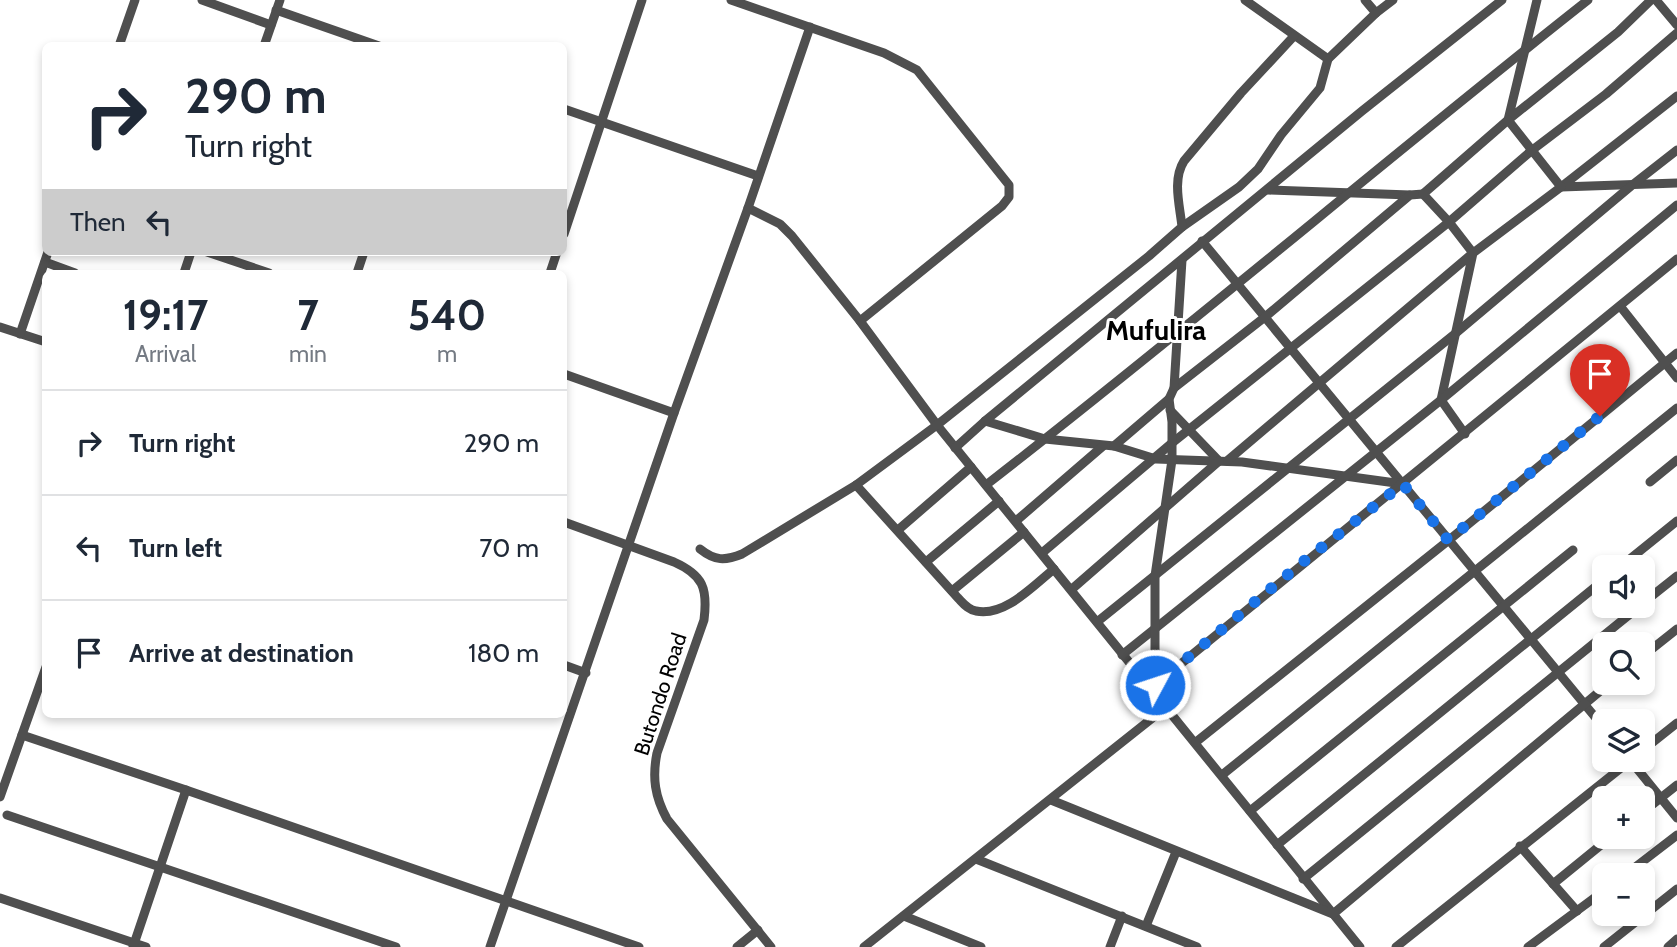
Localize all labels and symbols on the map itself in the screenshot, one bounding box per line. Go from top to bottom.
district label: Mufulira [1106,313,1206,347]
pin [1570,344,1630,416]
street label: Butondo Road [628,630,692,758]
position arrow [1118,648,1192,722]

